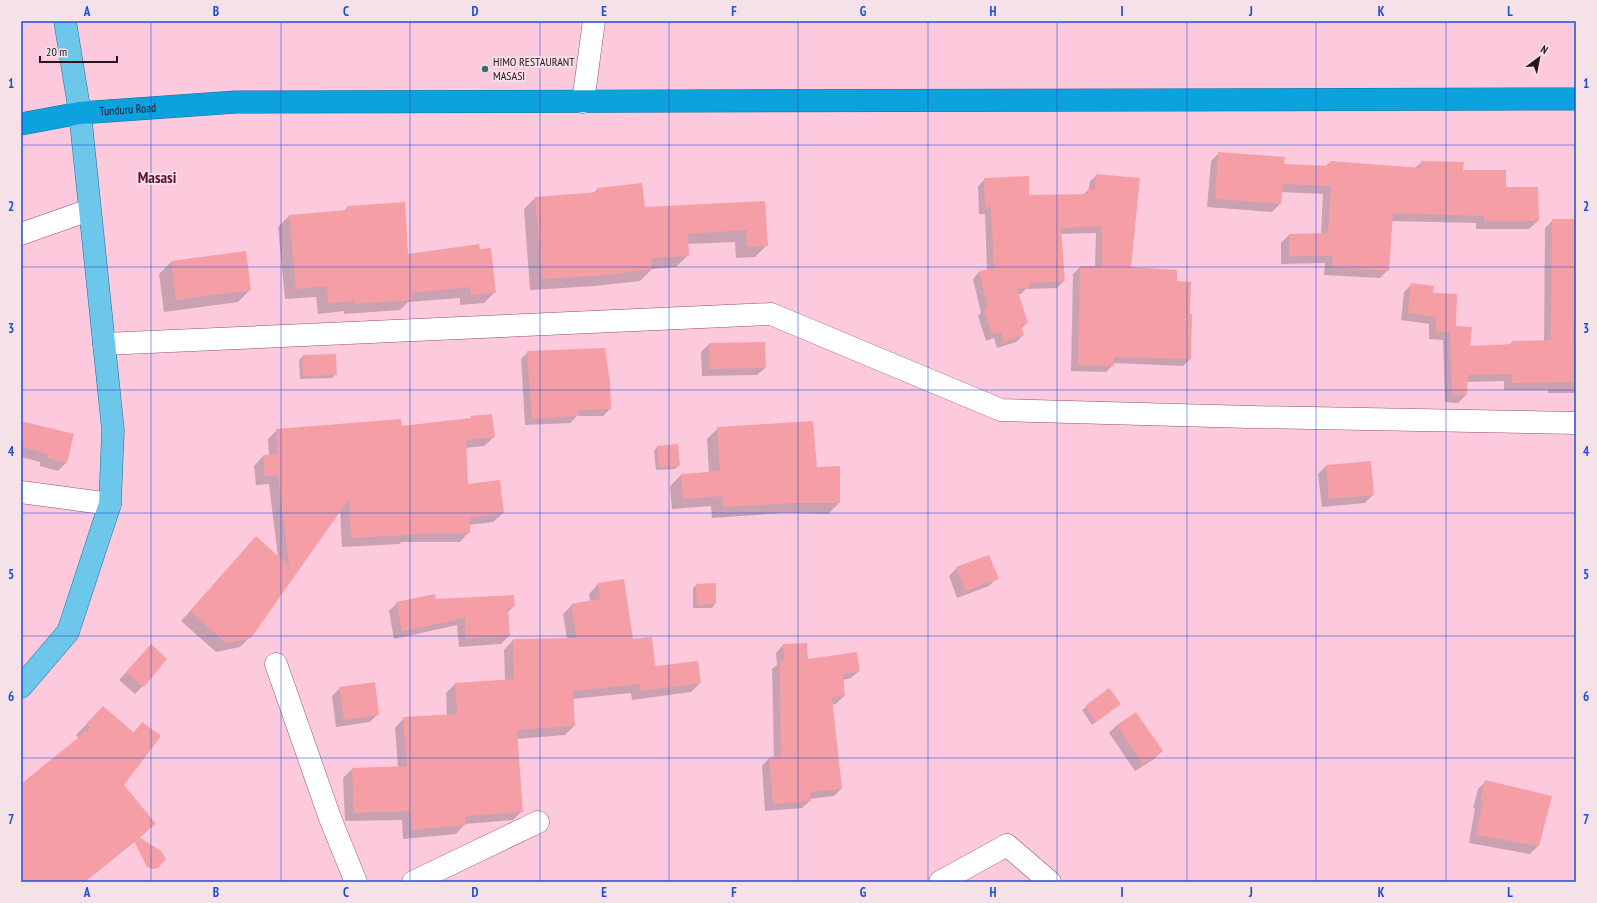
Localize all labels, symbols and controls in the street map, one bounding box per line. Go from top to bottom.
text: A [83,3,91,20]
text: B [213,3,219,20]
text: C [343,3,349,20]
text: D [472,3,479,20]
text: E [601,3,607,20]
text: F [731,3,737,20]
text: G [860,3,867,20]
text: H [990,3,997,20]
text: I [1120,3,1124,20]
text: J [1248,3,1253,20]
text: K [1378,3,1385,20]
text: L [1507,3,1513,20]
scale bar [40,38,117,64]
north arrow [1519,38,1559,78]
text: N [1538,42,1551,57]
text: 20 m [46,44,67,59]
place label: HIMO RESTAURANT MASASI [493,54,575,83]
marker: HIMO RESTAURANT MASASI [480,64,490,74]
text: 1 [8,75,14,92]
text: 1 [1583,75,1589,92]
street label: Tunduru Road [99,100,157,119]
district label: Masasi [138,167,177,187]
text: 2 [8,198,14,215]
text: 2 [1583,198,1589,215]
text: 3 [8,320,14,337]
text: 3 [1583,320,1589,337]
text: 4 [8,443,15,460]
text: 4 [1583,443,1590,460]
text: 5 [8,566,14,583]
text: 5 [1583,566,1589,583]
text: 6 [8,688,14,705]
text: 6 [1583,688,1589,705]
text: 7 [8,811,14,828]
text: 7 [1583,811,1589,828]
text: A [83,884,91,901]
text: B [213,884,219,901]
text: C [343,884,349,901]
text: D [472,884,479,901]
text: E [601,884,607,901]
text: F [731,884,737,901]
text: G [860,884,867,901]
text: H [990,884,997,901]
text: I [1120,884,1124,901]
text: J [1248,884,1253,901]
text: K [1378,884,1385,901]
text: L [1507,884,1513,901]

